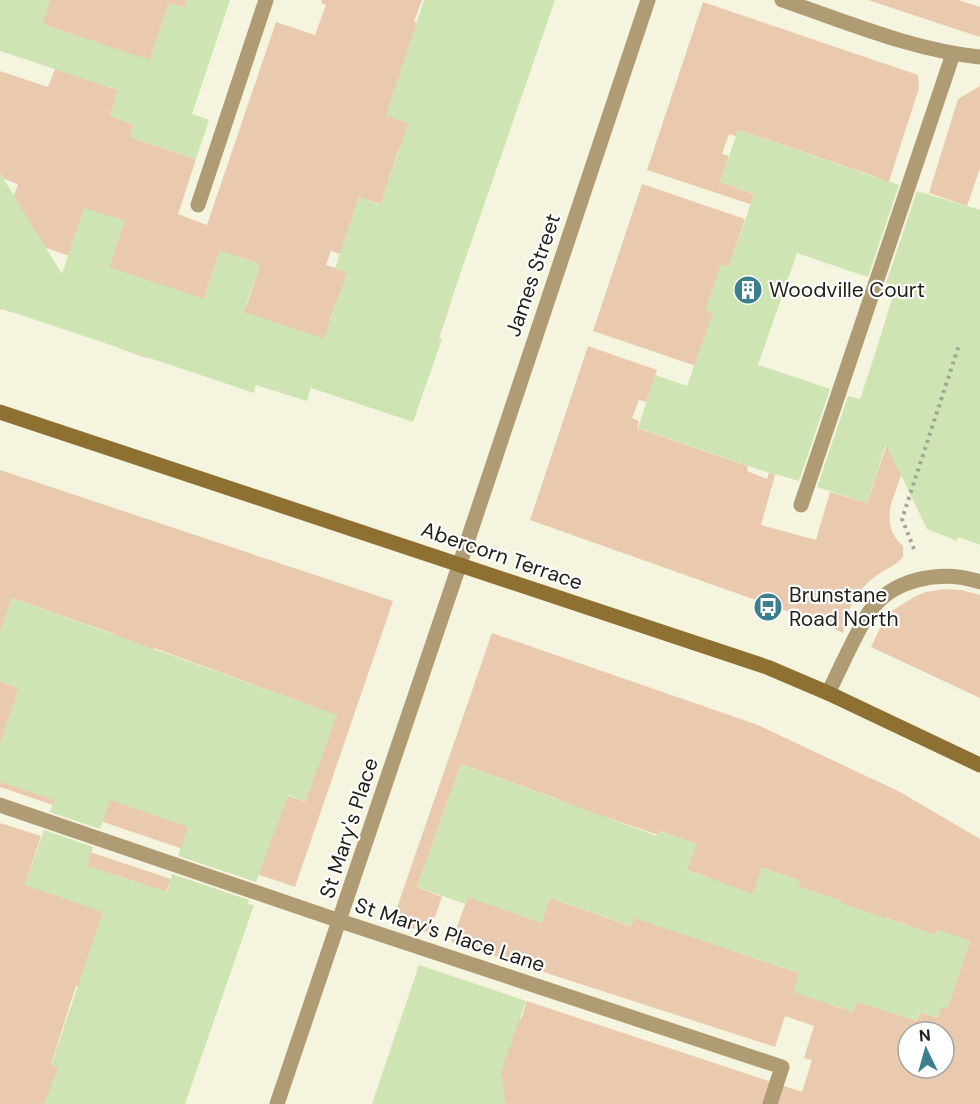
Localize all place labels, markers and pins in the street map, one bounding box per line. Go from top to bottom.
building icon: Woodville Court [732,274,764,306]
place label: Woodville Court [769,276,925,304]
place label: Brunstane Road North [789,581,899,633]
bus stop icon: Brunstane Road North [752,591,784,623]

